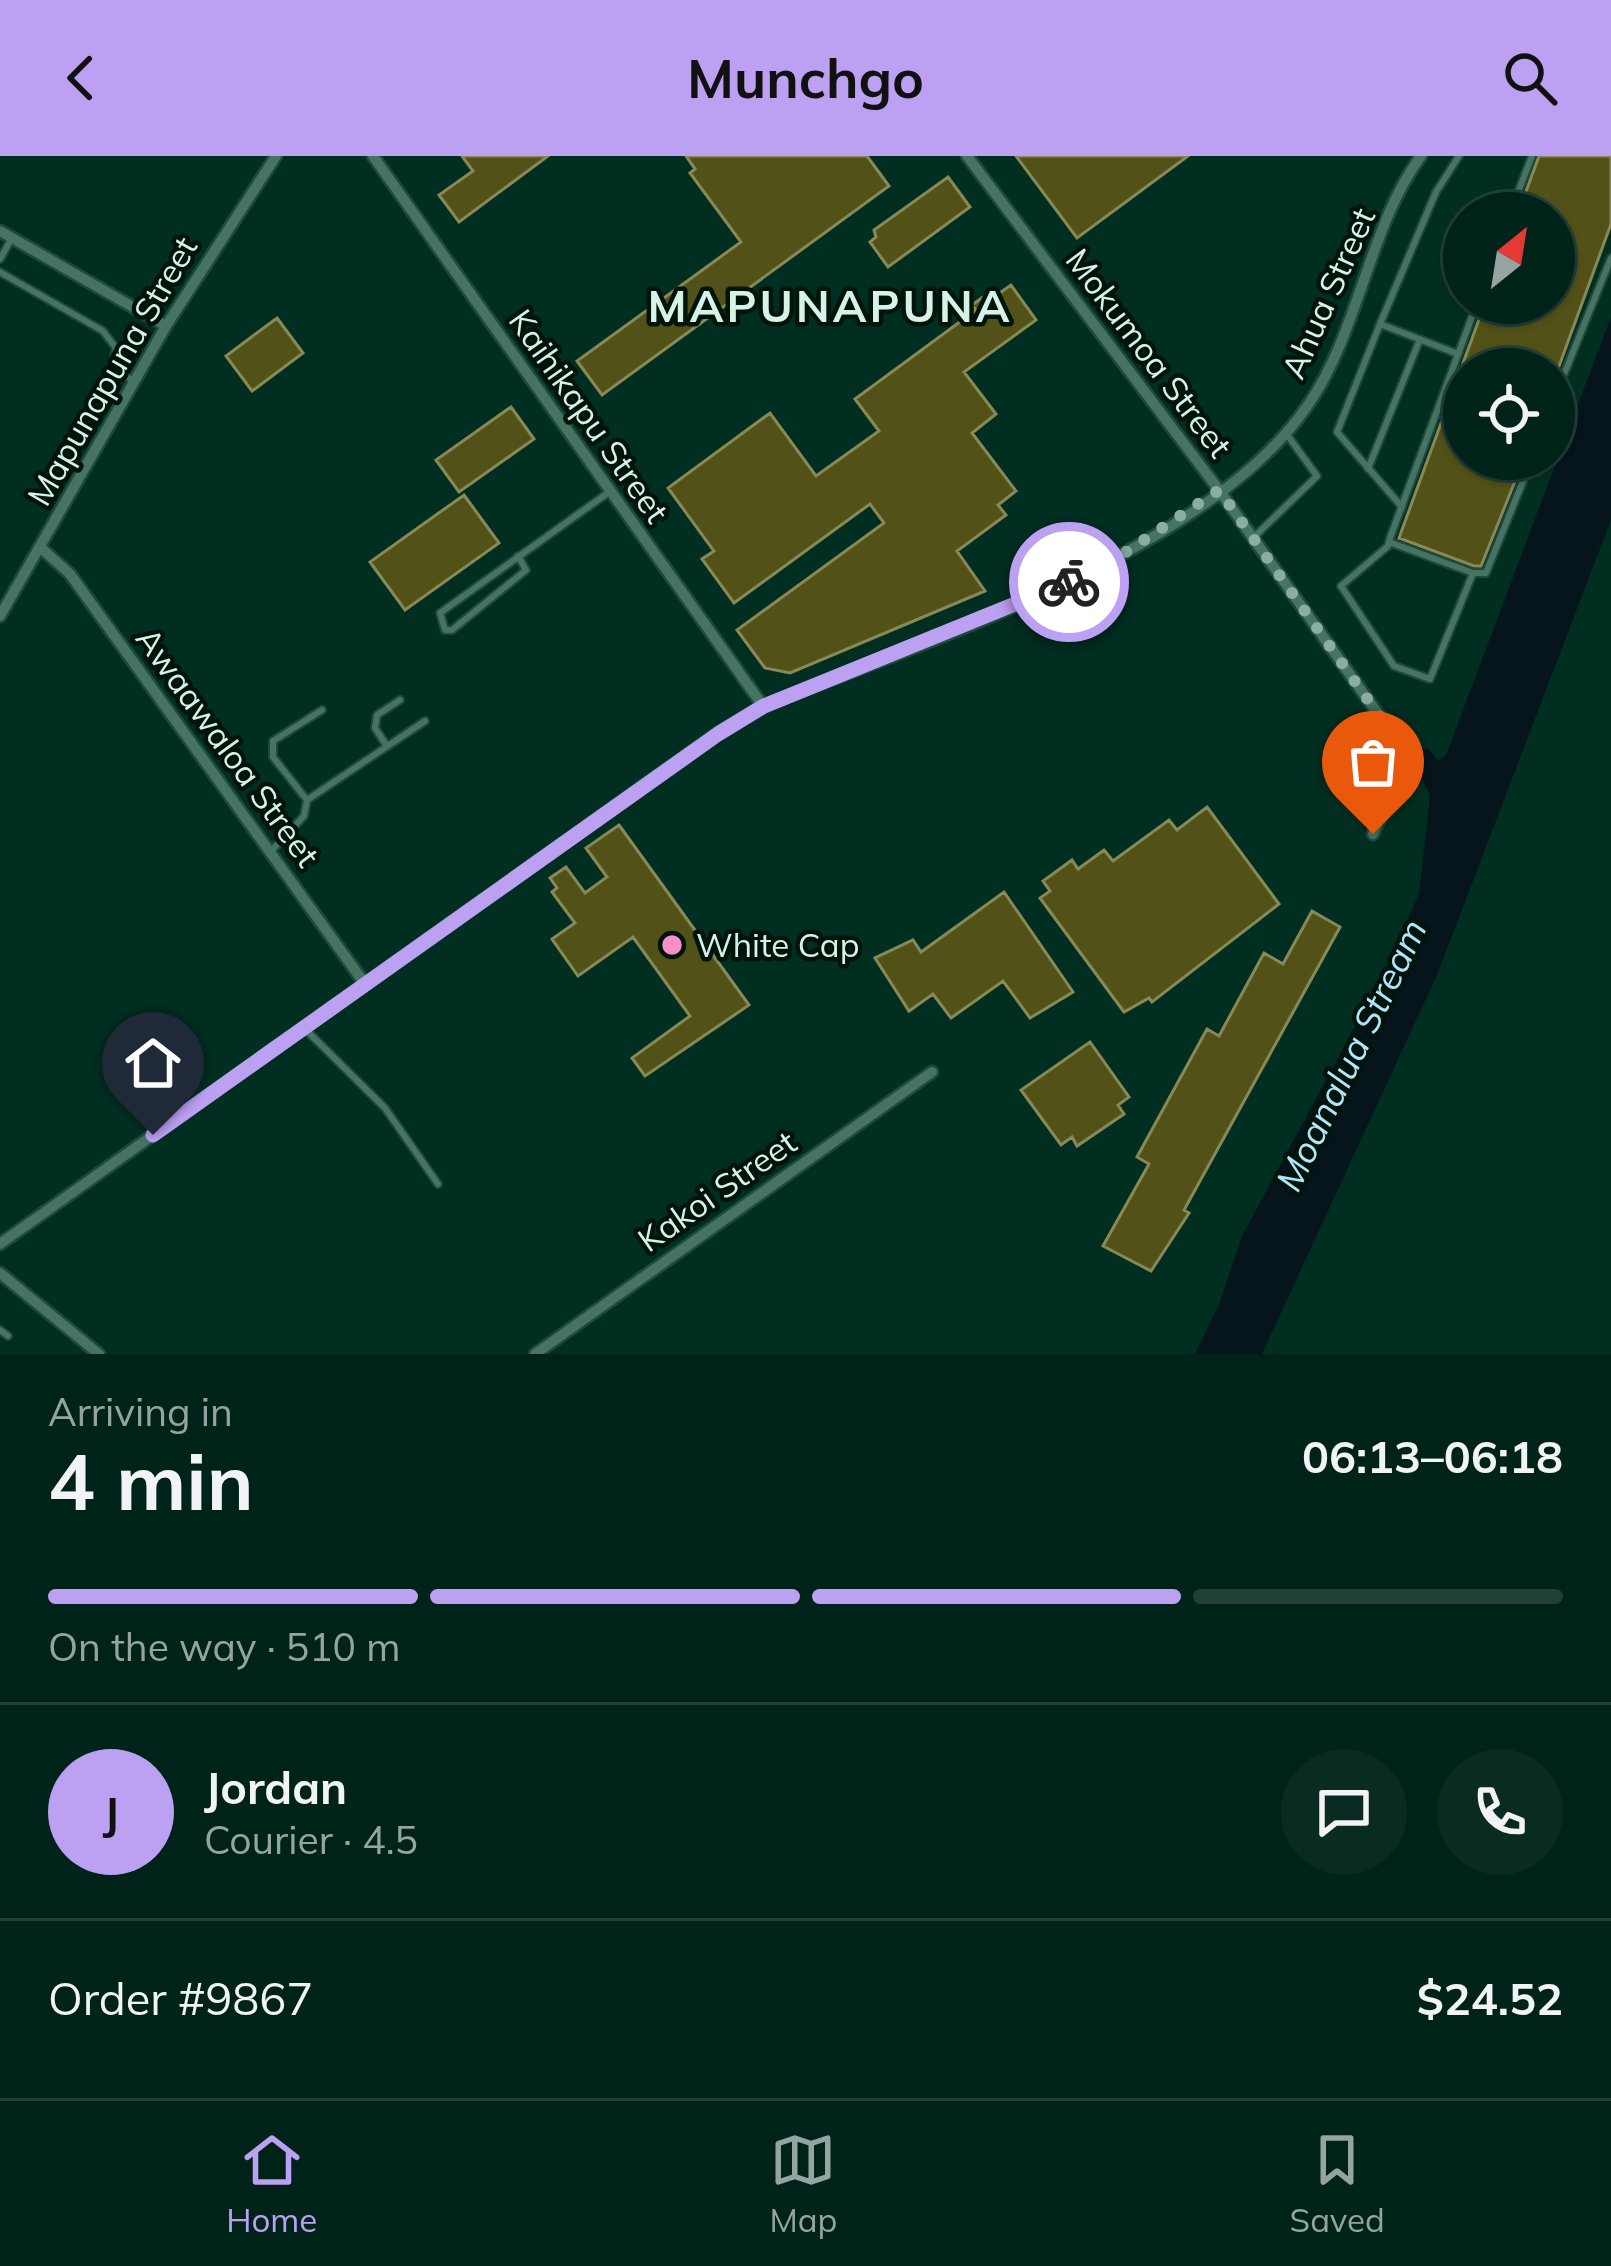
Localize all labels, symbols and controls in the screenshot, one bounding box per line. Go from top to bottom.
text: Munchgo [687,44,924,112]
icon: back [48,45,114,111]
icon: search [1497,45,1563,111]
north arrow [1443,192,1575,324]
map controls [1443,192,1575,480]
street label: Ahua Street [1272,201,1383,384]
street label: Mapunapuna Street [18,229,205,513]
street label: Mokumoa Street [1058,240,1241,465]
district label: MAPUNAPUNA [648,277,1012,333]
street label: Kaihikapu Street [501,301,678,530]
button: locate [1443,348,1575,480]
courier [1009,522,1129,642]
icon: bike [1036,549,1102,615]
street label: Awaawaloa Street [128,619,329,874]
pin [1322,711,1424,834]
icon: bag [1340,729,1406,795]
water label: Moanalua Stream [1265,912,1436,1198]
place label: White Cap [696,924,859,965]
marker: White Cap [659,932,685,958]
pin [102,1012,204,1135]
icon: home [120,1030,186,1096]
street label: Kakoi Street [630,1121,804,1260]
text: Arriving in [48,1387,233,1436]
text: 06:13–06:18 [1302,1428,1563,1484]
text: 4 min [48,1432,254,1530]
text: On the way · 510 m [48,1622,400,1671]
button: chat [1281,1749,1407,1875]
button: phone [1437,1749,1563,1875]
text: Jordan [204,1759,347,1815]
text: J [103,1784,119,1840]
text: Courier · 4.5 [204,1815,418,1864]
text: Order #9867 [48,1970,313,2026]
text: $24.52 [1417,1970,1563,2026]
tab: Home [226,2127,317,2240]
tab: Map [769,2127,837,2240]
tab: Saved [1290,2127,1385,2240]

